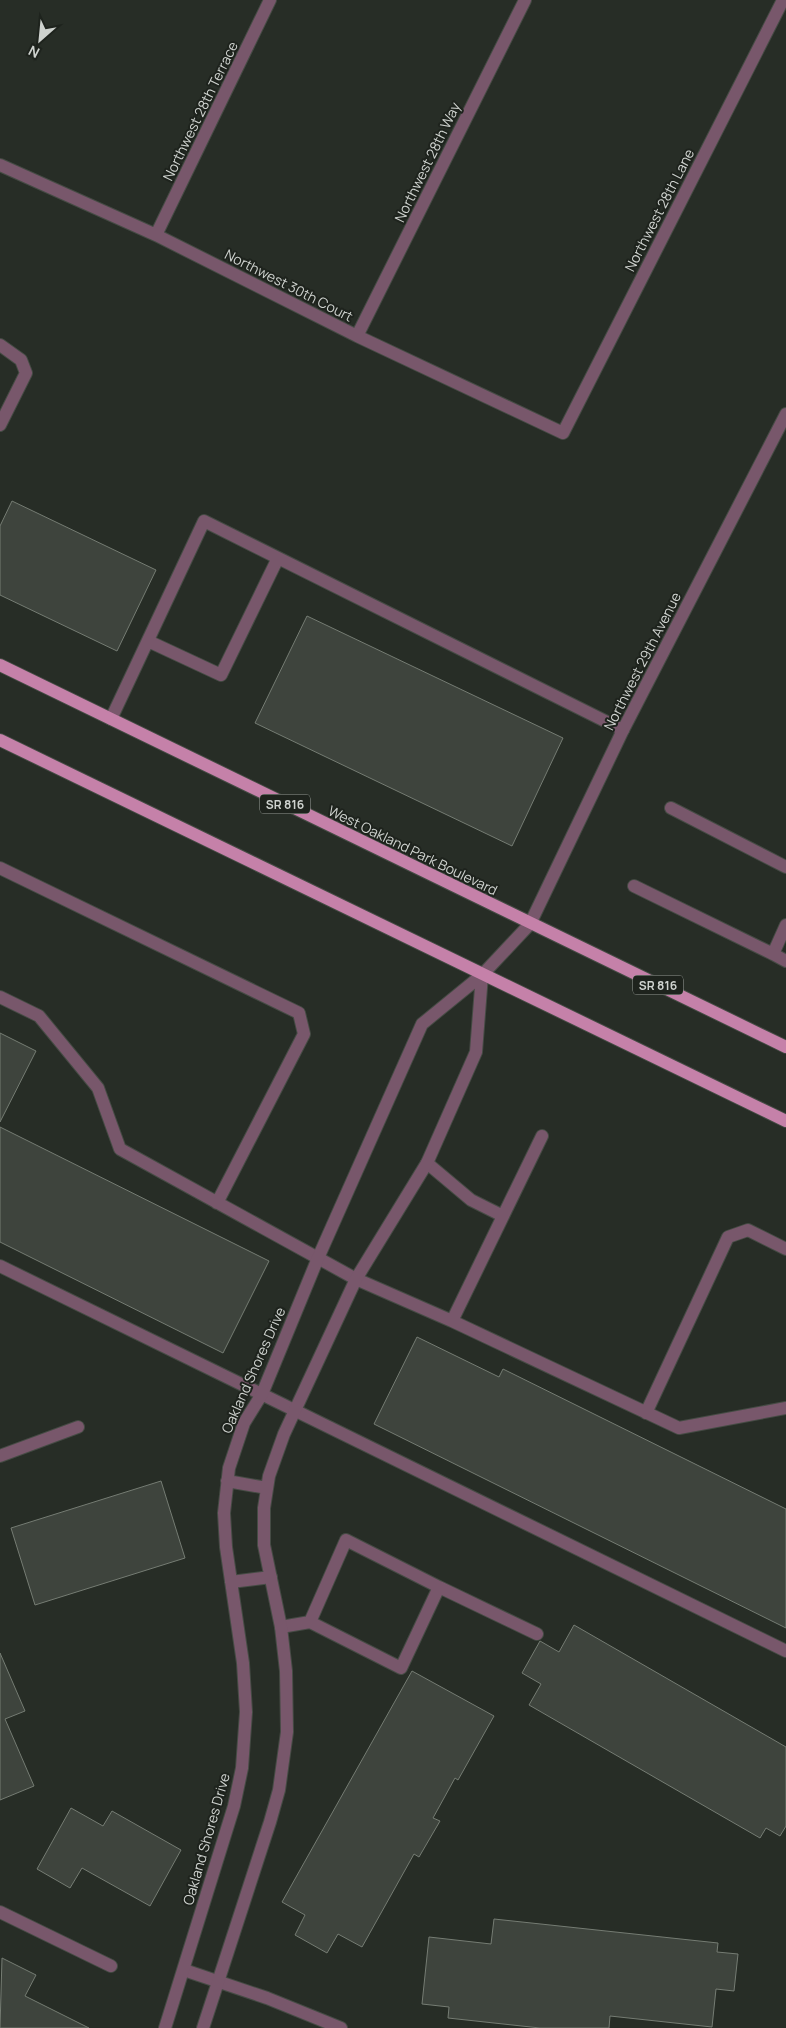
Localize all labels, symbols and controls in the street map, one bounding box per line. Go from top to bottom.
north arrow [15,15,65,65]
street label: Northwest 28th Terrace [158,38,242,184]
text: N [25,41,43,63]
street label: Northwest 28th Way [390,98,465,225]
street label: Northwest 28th Lane [620,145,698,275]
street label: Northwest 30th Court [222,244,357,326]
street label: Northwest 29th Avenue [599,589,685,733]
road number: SR 816 [260,794,310,814]
street label: West Oakland Park Boulevard [325,801,501,899]
road number: SR 816 [633,976,683,994]
street label: Oakland Shores Drive [217,1304,289,1436]
street label: Oakland Shores Drive [178,1771,234,1907]

